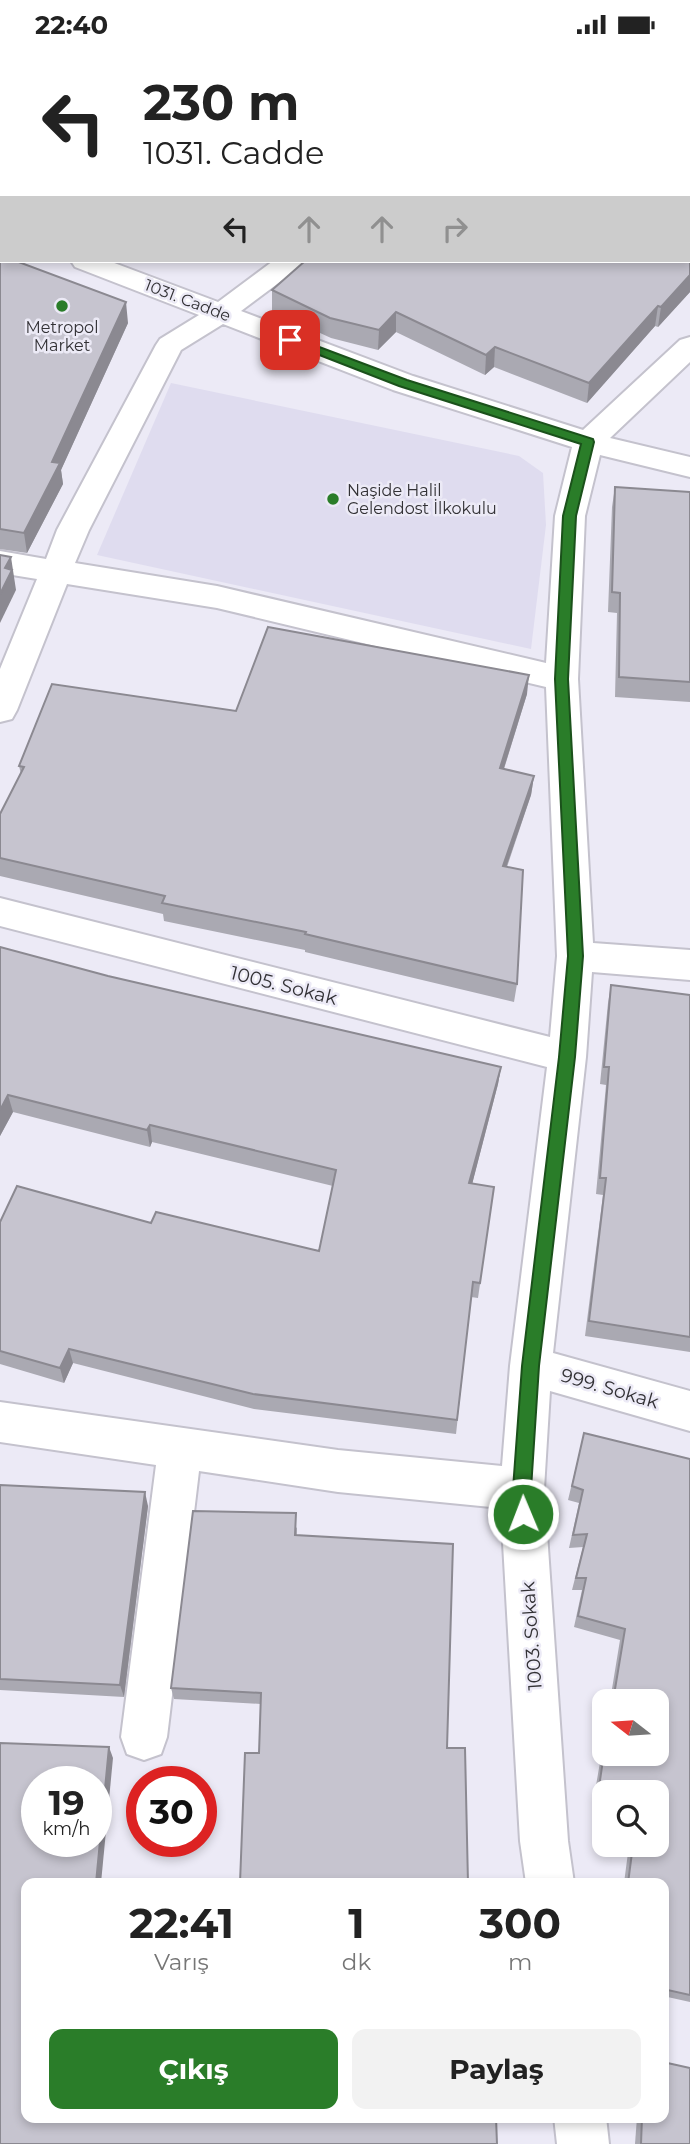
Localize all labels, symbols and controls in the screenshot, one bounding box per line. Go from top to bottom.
text: 22:40 [35,9,108,41]
text: 230 m [143,73,299,132]
icon: left [28,77,119,168]
text: 1031. Cadde [143,133,324,172]
icon: left [217,210,255,248]
icon: ahead [290,210,328,248]
icon: ahead [363,210,401,248]
icon: right [436,210,474,248]
street label: 1031. Cadde [142,275,234,326]
marker: Metropol Market [54,298,70,314]
pin [260,310,320,370]
place label: Metropol Market [26,318,98,355]
icon: arrive [271,321,309,359]
place label: Naşide Halil Gelendost İlkokulu [347,481,497,518]
marker: Naşide Halil Gelendost İlkokulu [325,491,341,507]
street label: 1005. Sokak [228,961,340,1010]
street label: 999. Sokak [558,1364,662,1414]
position arrow [486,1477,560,1551]
street label: 1003. Sokak [516,1580,547,1691]
north arrow [592,1689,668,1766]
map controls [592,1689,669,1857]
speed limit sign: 30 [126,1766,217,1857]
button: search [592,1780,669,1857]
text: 19 [48,1781,85,1824]
text: km/h [42,1818,91,1840]
text: 22:41 [129,1897,234,1949]
text: 1 [348,1897,365,1949]
text: 300 [479,1897,561,1949]
text: Varış [154,1948,209,1976]
text: dk [342,1948,371,1976]
text: m [508,1948,532,1976]
button: Çıkış [49,2029,338,2109]
button: Paylaş [352,2029,641,2109]

